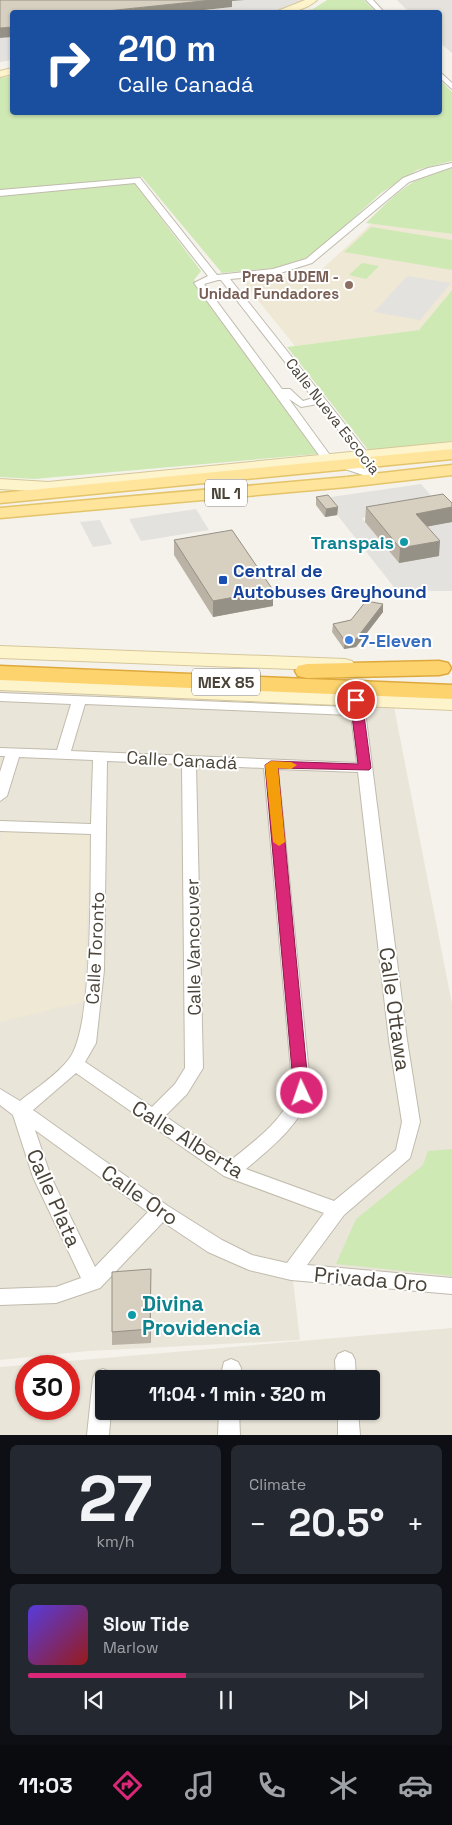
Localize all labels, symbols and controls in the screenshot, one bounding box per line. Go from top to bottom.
text: 210 m [118,27,216,71]
icon: right [35,30,100,95]
text: Calle Canadá [118,70,254,98]
place label: Prepa UDEM - Unidad Fundadores [199,267,339,303]
marker: Prepa UDEM - Unidad Fundadores [343,279,355,291]
street label: Calle Nueva Escocia [282,354,385,478]
road number: NL 1 [205,479,247,506]
place label: Transpais [311,531,394,554]
marker: Transpais [398,536,410,548]
place label: Central de Autobuses Greyhound [233,559,427,603]
marker: Central de Autobuses Greyhound [217,574,229,586]
place label: 7-Eleven [359,629,432,652]
marker: 7-Eleven [343,634,355,646]
road number: MEX 85 [192,669,260,696]
pin [335,679,377,721]
icon: arrive [342,686,370,714]
street label: Calle Canadá [126,746,238,774]
street label: Calle Vancouver [180,878,206,1016]
street label: Calle Toronto [81,891,109,1005]
street label: Calle Ottawa [373,945,417,1073]
position arrow [275,1066,327,1118]
street label: Calle Alberta [127,1094,249,1184]
street label: Calle Plata [20,1145,88,1251]
street label: Calle Oro [96,1159,184,1231]
street label: Privada Oro [313,1261,429,1297]
place label: Divina Providencia [142,1290,261,1341]
marker: Divina Providencia [126,1309,138,1321]
speed limit sign: 30 [15,1355,80,1420]
text: 11:04 · 1 min · 320 m [149,1382,326,1407]
text: 27 [79,1457,152,1540]
text: Climate [249,1474,306,1495]
text: 20.5° [289,1499,384,1547]
text: − [249,1506,266,1542]
text: + [407,1506,424,1542]
text: km/h [96,1531,135,1552]
text: Slow Tide [103,1612,189,1637]
text: Marlow [103,1637,159,1658]
icon: previous [80,1686,108,1714]
icon: pause [212,1686,240,1714]
icon: next [344,1686,372,1714]
icon: directions [110,1768,145,1803]
icon: music [182,1768,217,1803]
icon: phone [254,1768,289,1803]
icon: climate [326,1768,361,1803]
icon: car [398,1768,433,1803]
text: 11:03 [19,1771,73,1799]

